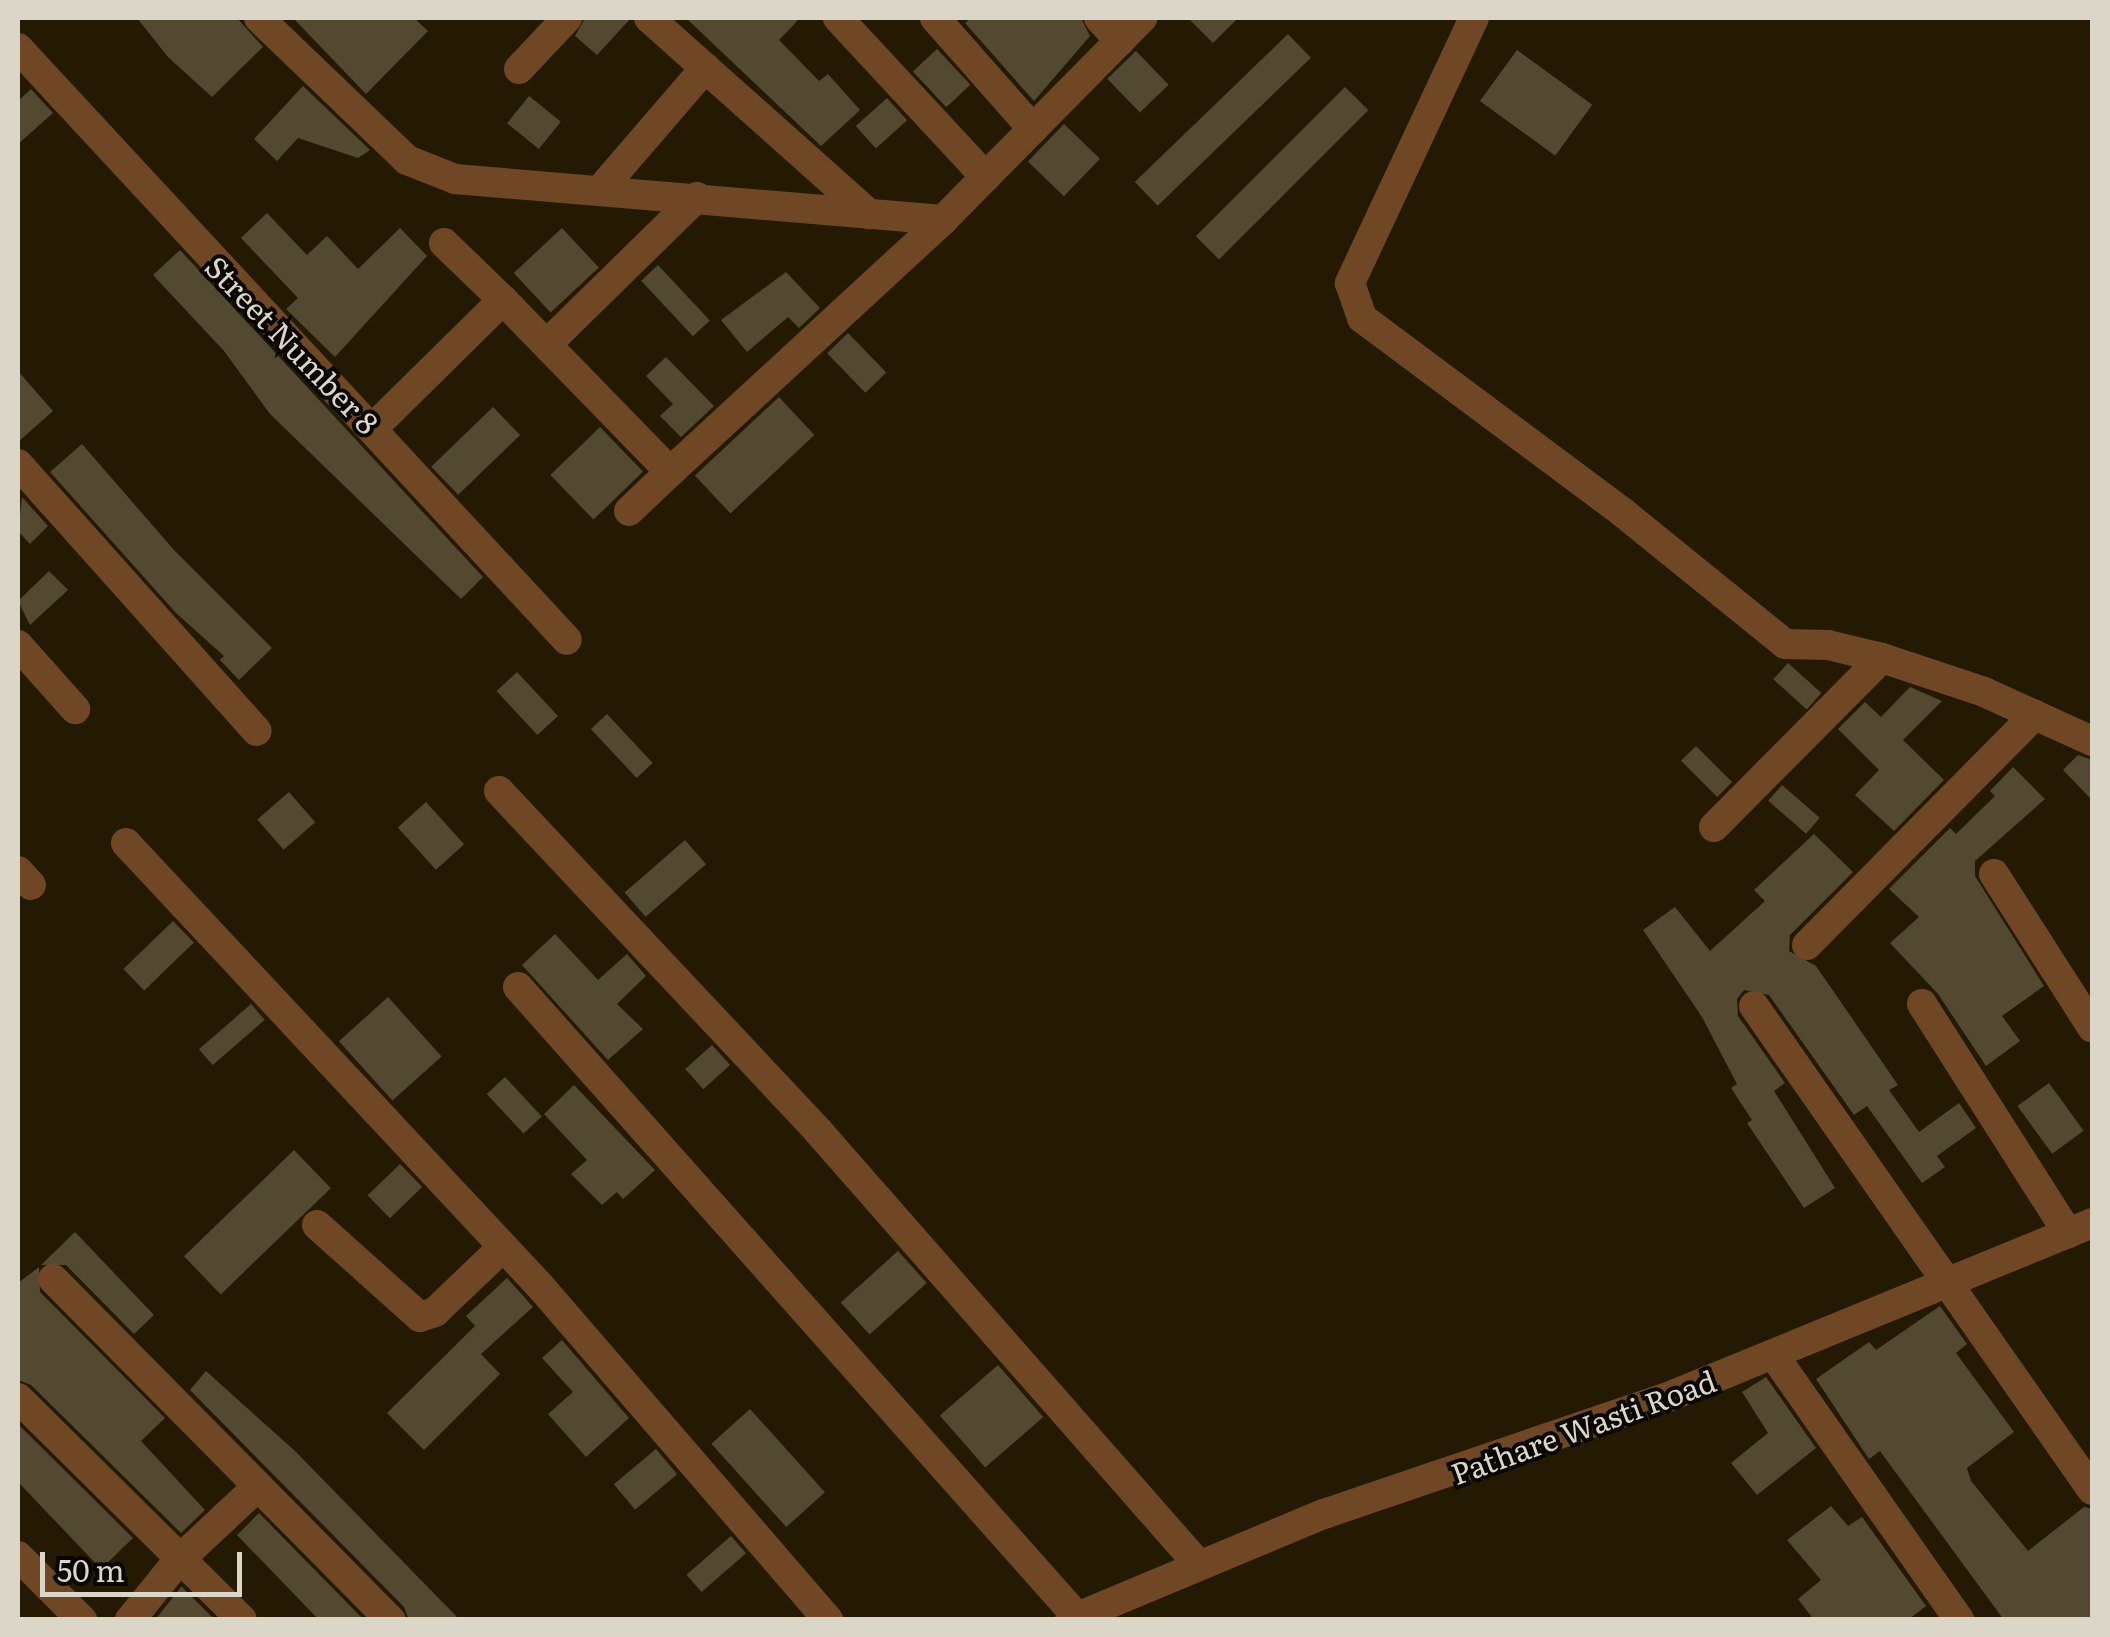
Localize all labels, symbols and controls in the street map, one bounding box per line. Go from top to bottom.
street label: Street Number 8 [199,248,387,440]
street label: Pathare Wasti Road [1446,1361,1720,1491]
scale bar [45,1532,248,1594]
text: 50 m [57,1547,125,1591]

